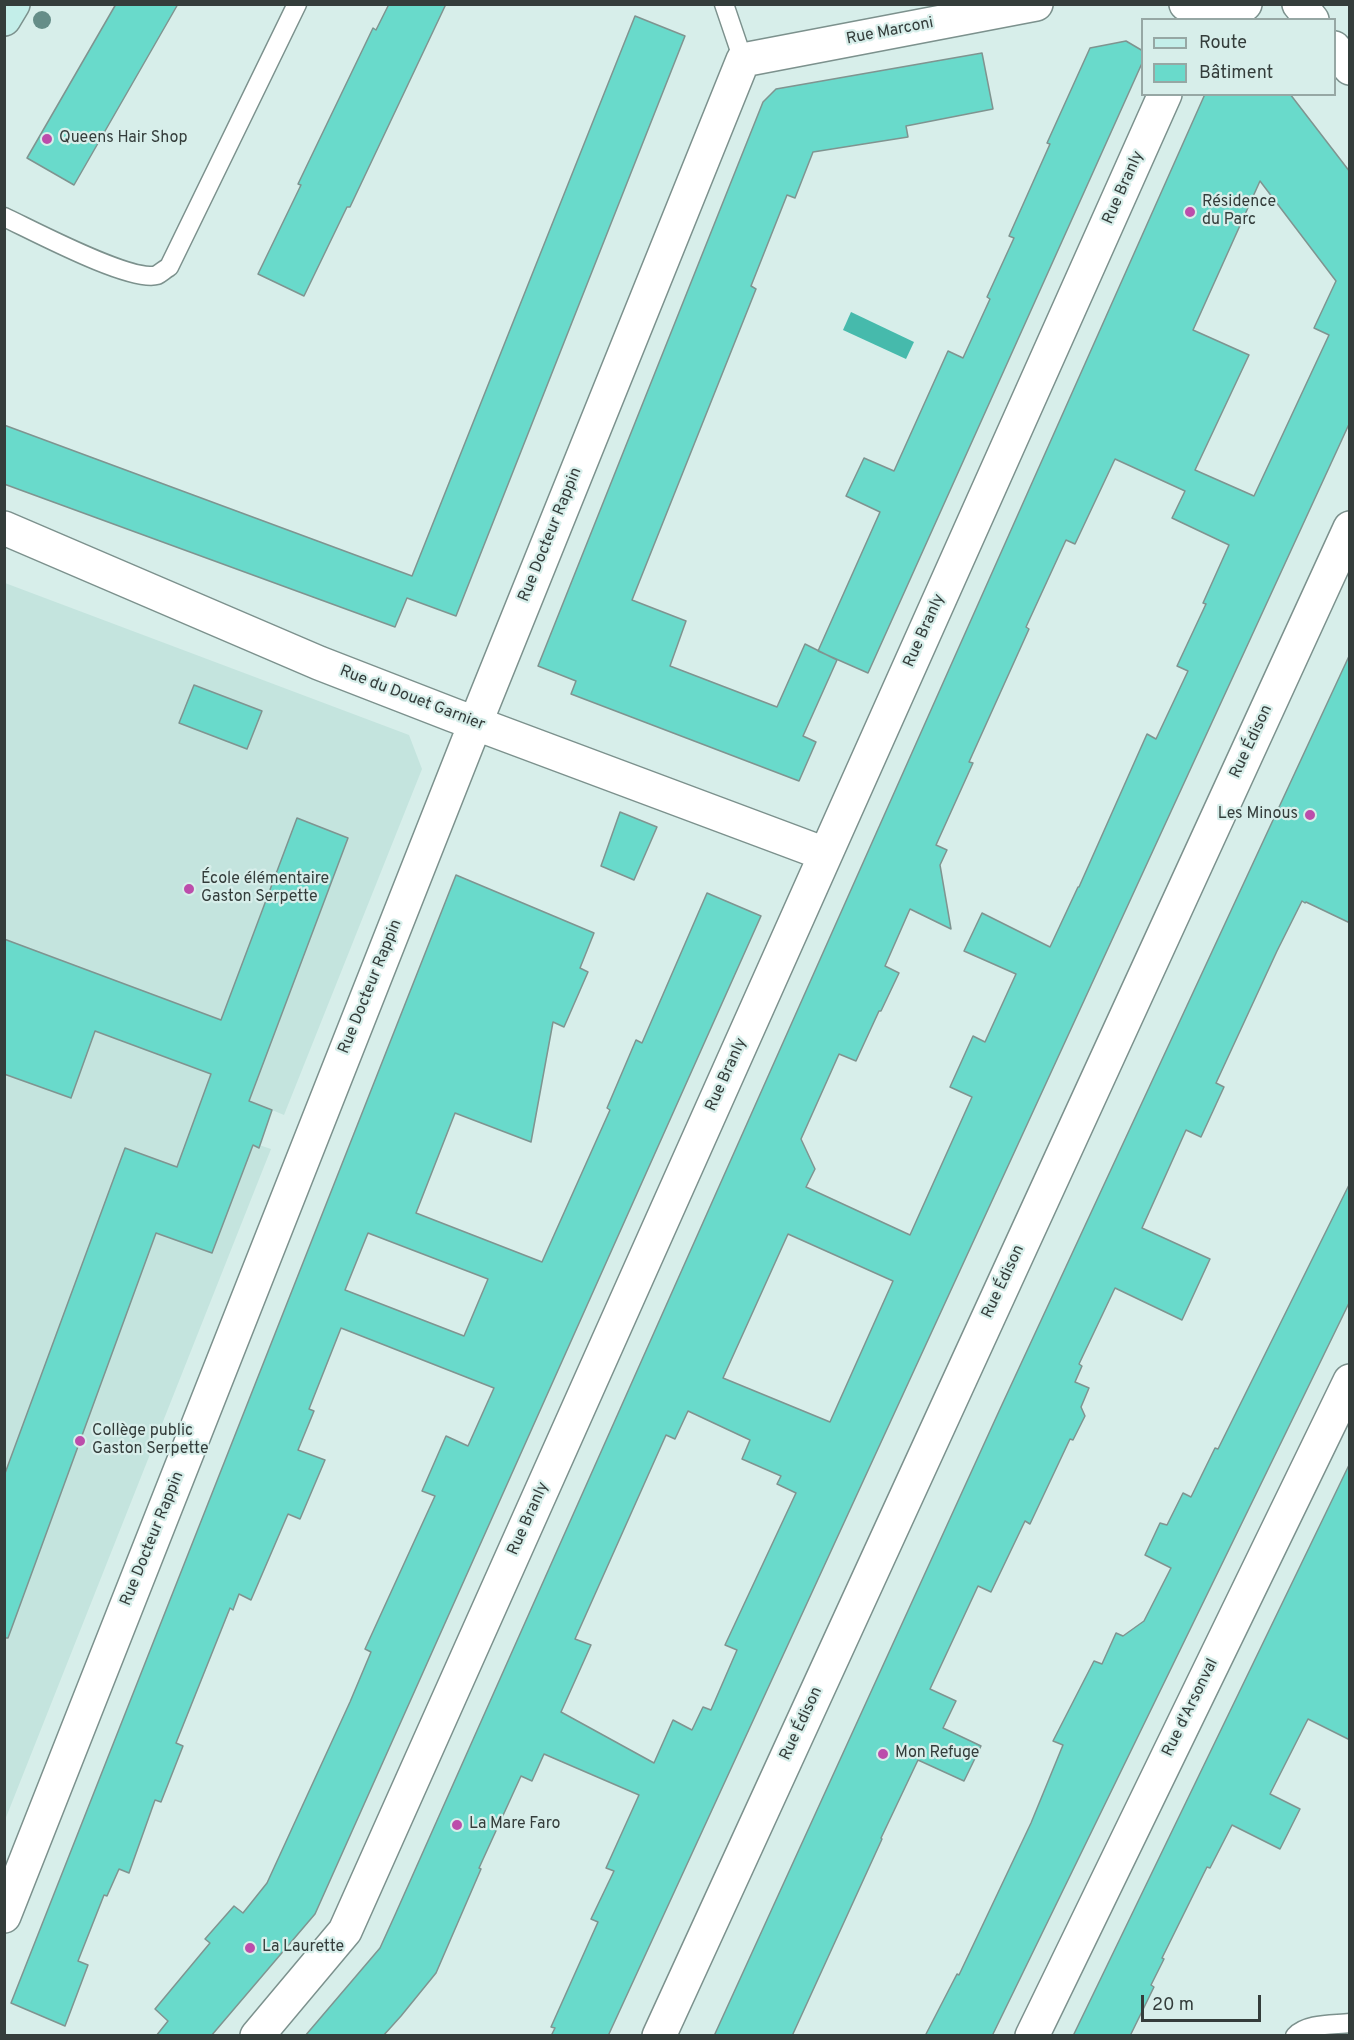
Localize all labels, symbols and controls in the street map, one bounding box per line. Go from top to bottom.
street label: Rue Marconi [845,14,935,50]
legend [1141,18,1336,96]
text: Route [1199,32,1247,55]
text: Bâtiment [1199,62,1273,85]
place label: Queens Hair Shop [59,129,187,149]
marker: Queens Hair Shop [40,132,54,146]
street label: Rue Branly [1099,148,1149,228]
place label: Résidence du Parc [1202,193,1276,231]
marker: Résidence du Parc [1183,205,1197,219]
street label: Rue Docteur Rappin [515,465,587,605]
street label: Rue Branly [900,591,950,671]
street label: Rue du Douet Garnier [337,662,487,736]
street label: Rue Édison [1227,702,1277,782]
place label: Les Minous [1218,805,1298,825]
marker: Les Minous [1303,808,1317,822]
place label: École élémentaire Gaston Serpette [201,870,329,908]
marker: École élémentaire Gaston Serpette [182,882,196,896]
street label: Rue Docteur Rappin [335,917,407,1057]
street label: Rue Branly [702,1035,752,1115]
street label: Rue Édison [979,1242,1029,1322]
place label: Collège public Gaston Serpette [92,1422,209,1460]
marker: Collège public Gaston Serpette [73,1434,87,1448]
street label: Rue Docteur Rappin [117,1469,189,1609]
street label: Rue Branly [504,1479,554,1559]
street label: Rue d'Arsonval [1159,1656,1223,1760]
street label: Rue Édison [777,1684,827,1764]
place label: Mon Refuge [895,1744,979,1764]
marker: Mon Refuge [876,1747,890,1761]
place label: La Mare Faro [469,1815,560,1835]
marker: La Mare Faro [450,1818,464,1832]
place label: La Laurette [262,1938,344,1958]
marker: La Laurette [243,1941,257,1955]
scale bar [1144,1983,1264,2021]
text: 20 m [1152,1994,1194,2017]

